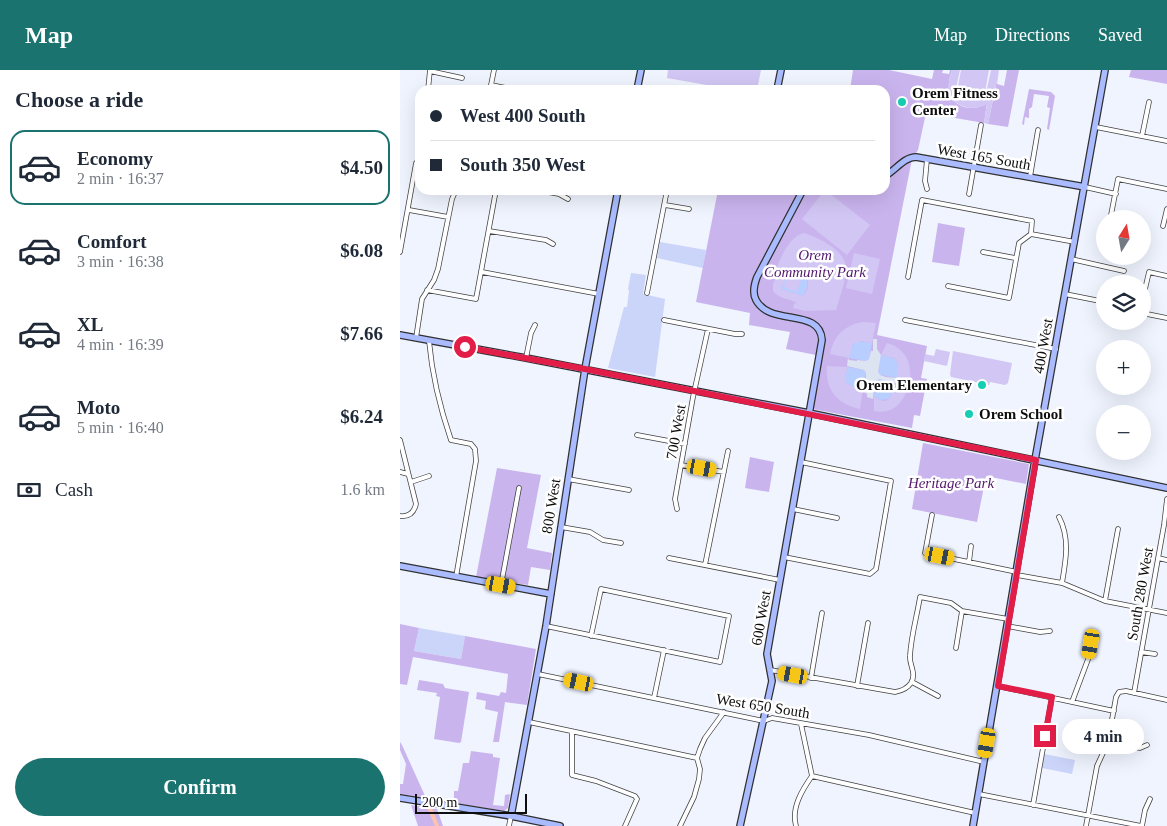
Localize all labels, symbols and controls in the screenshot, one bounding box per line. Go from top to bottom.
text: Map [25,22,73,48]
text: Map [934,25,967,45]
text: Directions [995,25,1070,45]
text: Saved [1098,25,1142,45]
place label: Orem Fitness Center [912,85,998,118]
text: Choose a ride [15,87,143,112]
marker: Orem Fitness Center [896,96,908,108]
text: West 400 South [460,105,586,126]
street label: West 165 South [936,141,1032,173]
icon: car [17,145,62,190]
text: Economy [77,148,153,169]
text: South 350 West [460,154,585,175]
text: $4.50 [340,157,383,178]
text: 2 min · 16:37 [77,170,164,187]
north arrow [1096,210,1151,265]
map controls [1096,210,1151,460]
icon: car [17,228,62,273]
text: Comfort [77,231,147,252]
text: $6.08 [340,240,383,261]
park label: Orem Community Park [764,247,866,280]
text: 3 min · 16:38 [77,253,164,270]
button: layers [1096,275,1151,330]
icon: car [17,311,62,356]
text: XL [77,314,103,335]
street label: 400 West [1030,316,1056,375]
text: $7.66 [340,323,383,344]
text: 4 min · 16:39 [77,336,164,353]
route start [454,336,476,358]
button: + [1096,340,1151,395]
place label: Orem Elementary [856,377,972,393]
marker: Orem Elementary [976,379,988,391]
icon: car [17,394,62,439]
text: Moto [77,397,120,418]
street label: 700 West [663,402,689,461]
button: − [1096,405,1151,460]
text: $6.24 [340,406,383,427]
place label: Orem School [979,406,1062,422]
marker: Orem School [963,408,975,420]
text: 5 min · 16:40 [77,419,164,436]
car [685,458,718,478]
park label: Heritage Park [907,475,994,491]
icon: cash [15,476,43,504]
street label: 800 West [539,476,563,535]
text: Cash [55,479,93,500]
text: 1.6 km [341,481,385,498]
street label: South 280 West [1124,545,1156,642]
car [923,546,956,566]
car [484,575,517,595]
street label: 600 West [748,588,774,647]
car [1081,628,1100,660]
car [776,665,809,685]
car [562,672,595,692]
street label: West 650 South [715,691,811,721]
callout: 4 min [1062,718,1145,754]
route end [1034,725,1056,747]
car [977,727,996,759]
text: 4 min [1084,728,1122,745]
button: Confirm [15,758,385,816]
scale bar [415,791,528,814]
text: 200 m [422,795,457,810]

